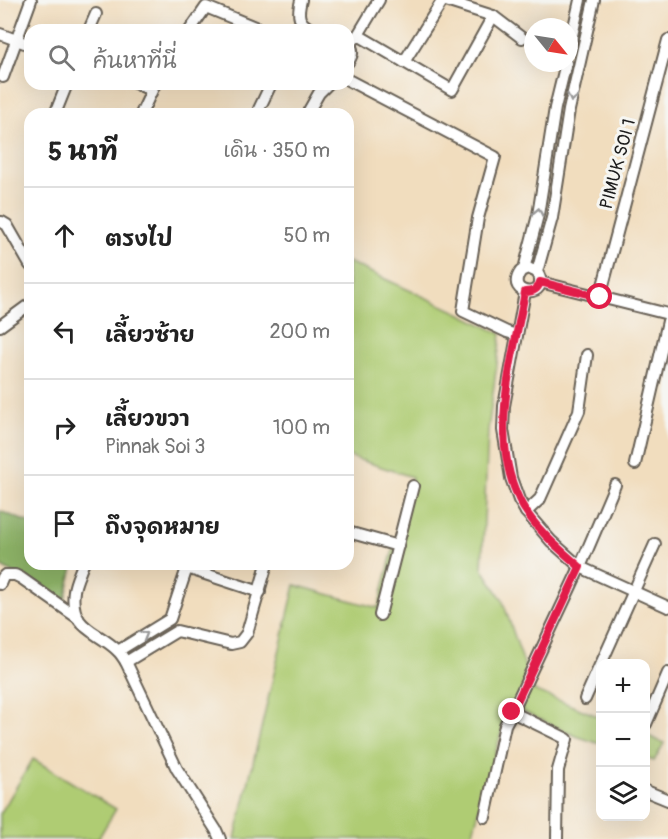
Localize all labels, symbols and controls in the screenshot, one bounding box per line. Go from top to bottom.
north arrow [524,18,578,72]
search box [24,24,354,90]
icon: search [45,41,78,74]
text: ค้นหาที่นี่ [93,47,177,75]
one-way arrow [566,93,579,103]
street label: PIMUK SOI 1 [595,116,641,212]
text: 5 นาที [48,136,118,168]
text: เดิน · 350 m [224,138,330,163]
one-way arrow [531,208,544,218]
icon: ahead [48,219,81,252]
text: 50 m [283,223,330,248]
text: ตรงไป [105,225,173,253]
route start [586,283,612,309]
icon: left [48,315,81,348]
text: 200 m [269,319,330,344]
text: เลี้ยวซ้าย [105,321,195,349]
text: เลี้ยวขวา [105,405,189,433]
icon: right [48,411,81,444]
text: 100 m [273,415,330,440]
text: Pinnak Soi 3 [105,434,205,459]
icon: arrive [48,507,81,540]
text: ถึงจุดหมาย [105,513,220,541]
one-way arrow [138,630,148,642]
map controls [596,659,650,821]
button: + [596,659,650,713]
route end [498,698,524,724]
button: − [596,713,650,767]
button: layers [596,767,650,821]

